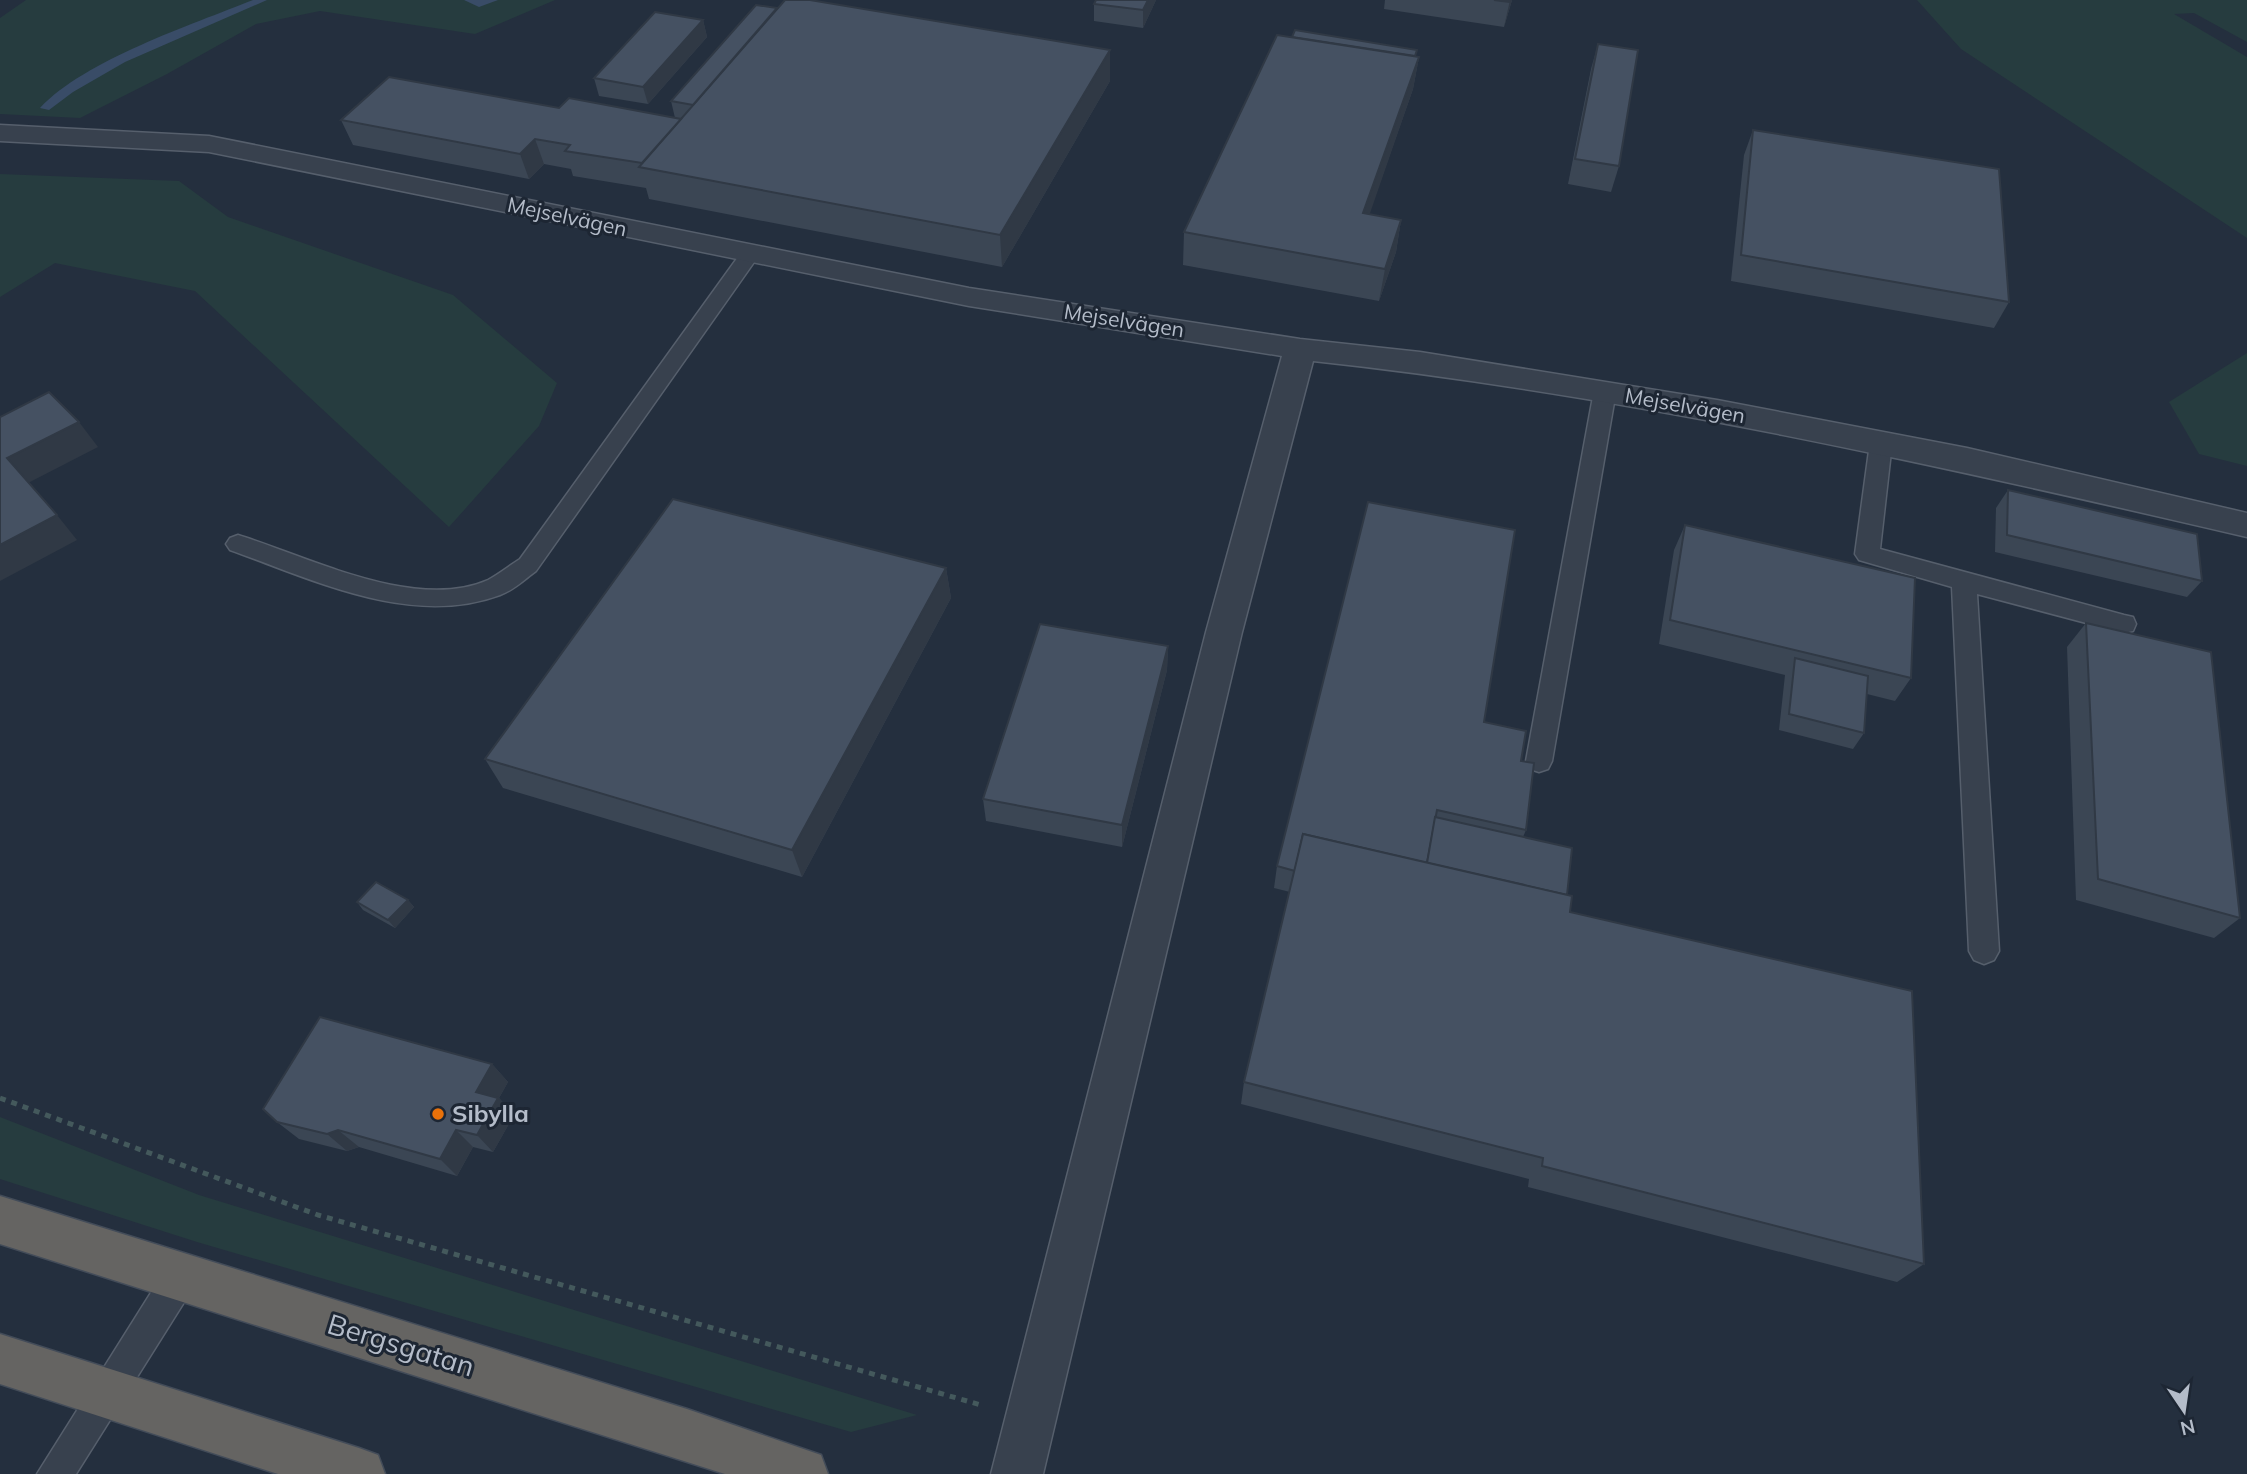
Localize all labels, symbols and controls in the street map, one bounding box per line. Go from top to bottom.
street label: Mejselvägen [505,191,629,241]
street label: Mejselvägen [1062,298,1186,342]
street label: Mejselvägen [1623,382,1747,428]
place label: Sibylla [452,1098,529,1128]
marker: Sibylla [430,1106,446,1122]
street label: Bergsgatan [323,1306,479,1383]
north arrow [2149,1376,2219,1446]
text: N [2178,1414,2198,1441]

